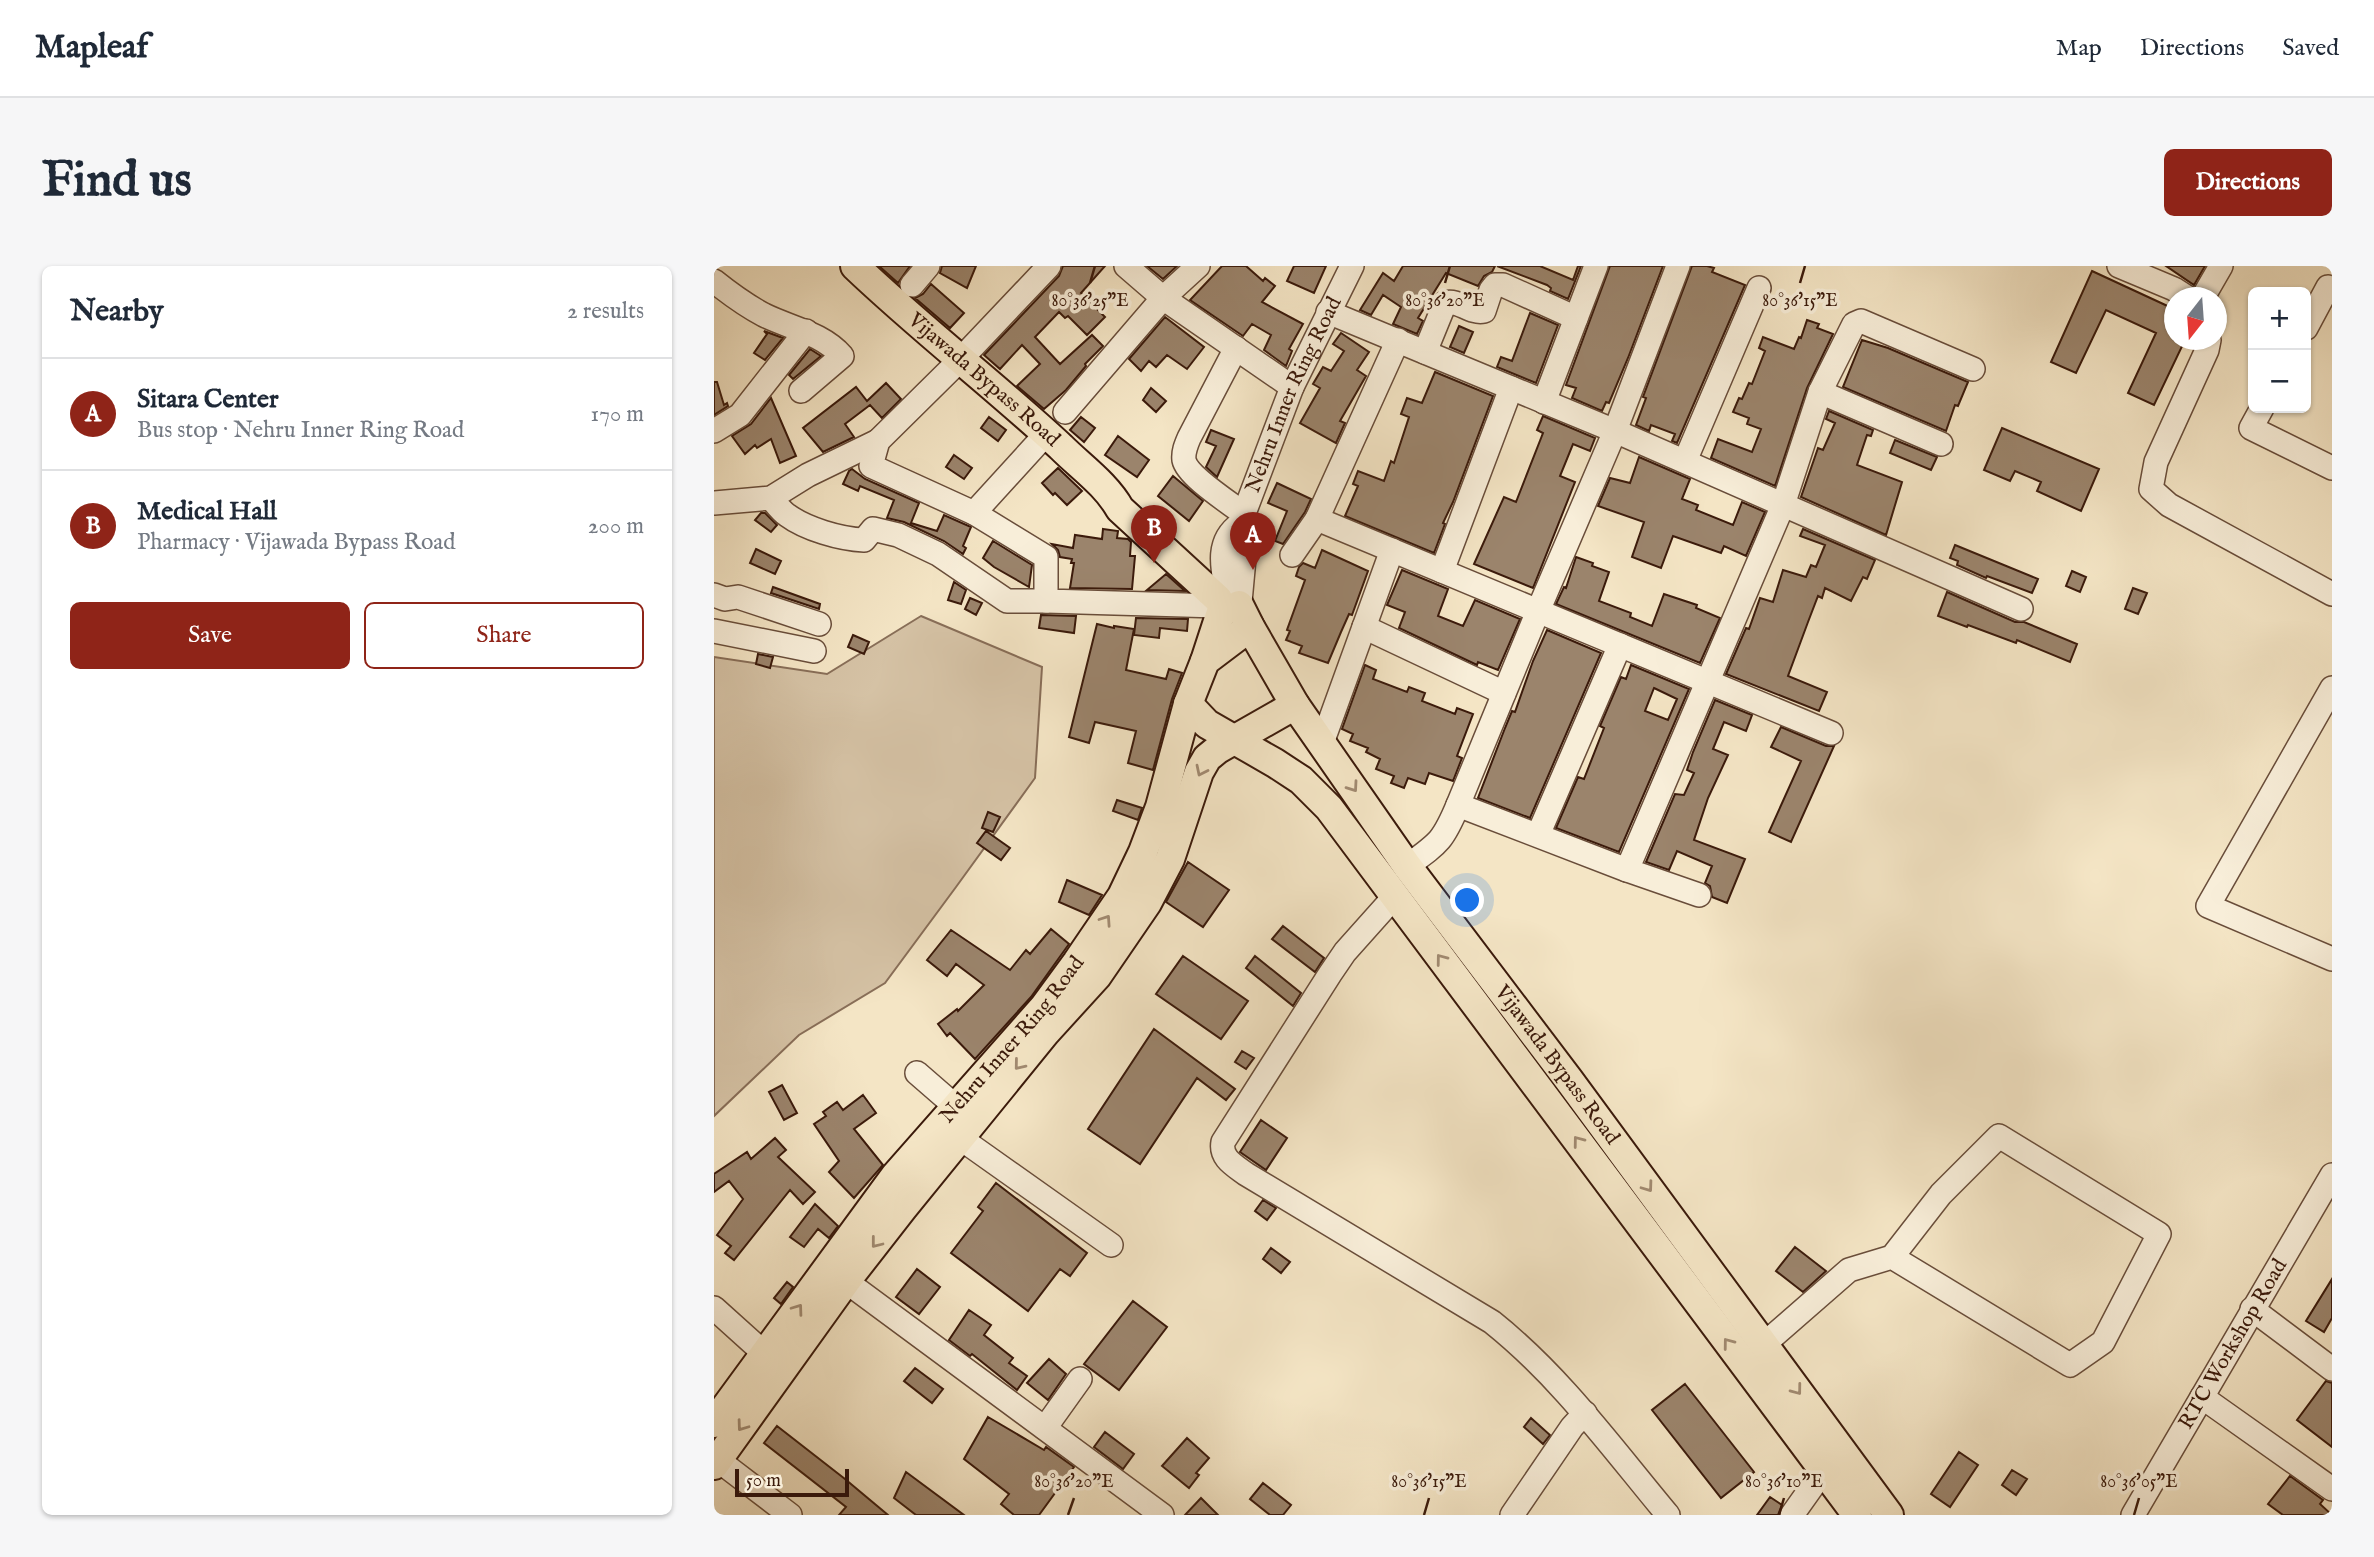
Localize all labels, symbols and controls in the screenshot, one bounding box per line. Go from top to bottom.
text: Mapleaf [35,27,148,69]
text: Map [2056,33,2102,64]
text: Directions [2140,33,2244,64]
text: Saved [2282,33,2339,64]
button: Directions [2164,149,2332,216]
text: Find us [42,151,192,213]
north arrow [2164,287,2227,350]
map controls [2248,287,2311,413]
button: + [2248,287,2311,350]
text: 80°36'25"E [1051,290,1129,313]
text: 80°36'20"E [1405,290,1485,313]
text: 80°36'15"E [1762,290,1838,313]
street label: Nehru Inner Ring Road [1240,292,1348,497]
text: Nearby [70,293,163,331]
text: 2 results [567,297,644,326]
street label: Vijawada Bypass Road [901,306,1066,453]
button: − [2248,350,2311,413]
text: Sitara Center [137,383,279,416]
text: A [85,400,101,429]
text: 170 m [591,400,644,429]
text: Bus stop · Nehru Inner Ring Road [137,416,464,445]
text: Medical Hall [137,495,277,528]
pin: B [1131,505,1177,563]
text: B [85,512,101,541]
text: 200 m [588,512,644,541]
pin: A [1230,512,1276,570]
text: Pharmacy · Vijawada Bypass Road [137,528,456,557]
button: Save [70,602,350,669]
button: Share [364,602,644,669]
one-way arrow [1195,764,1209,776]
one-way arrow [1345,779,1357,792]
your location [1450,883,1484,917]
one-way arrow [1098,914,1111,927]
street label: Nehru Inner Ring Road [934,950,1091,1129]
one-way arrow [1437,954,1450,966]
street label: Vijawada Bypass Road [1488,979,1626,1151]
one-way arrow [1015,1058,1028,1070]
one-way arrow [1573,1136,1586,1149]
one-way arrow [1639,1179,1652,1192]
one-way arrow [872,1235,885,1247]
street label: RTC Workshop Road [2173,1253,2294,1434]
one-way arrow [790,1304,802,1317]
one-way arrow [1724,1338,1737,1350]
one-way arrow [1789,1383,1801,1395]
one-way arrow [738,1418,751,1431]
scale bar [735,1466,849,1498]
text: 50 m [746,1469,781,1493]
text: 80°36'20"E [1034,1471,1114,1494]
text: 80°36'15"E [1391,1471,1467,1494]
text: 80°36'10"E [1745,1471,1823,1494]
text: 80°36'05"E [2100,1471,2178,1494]

